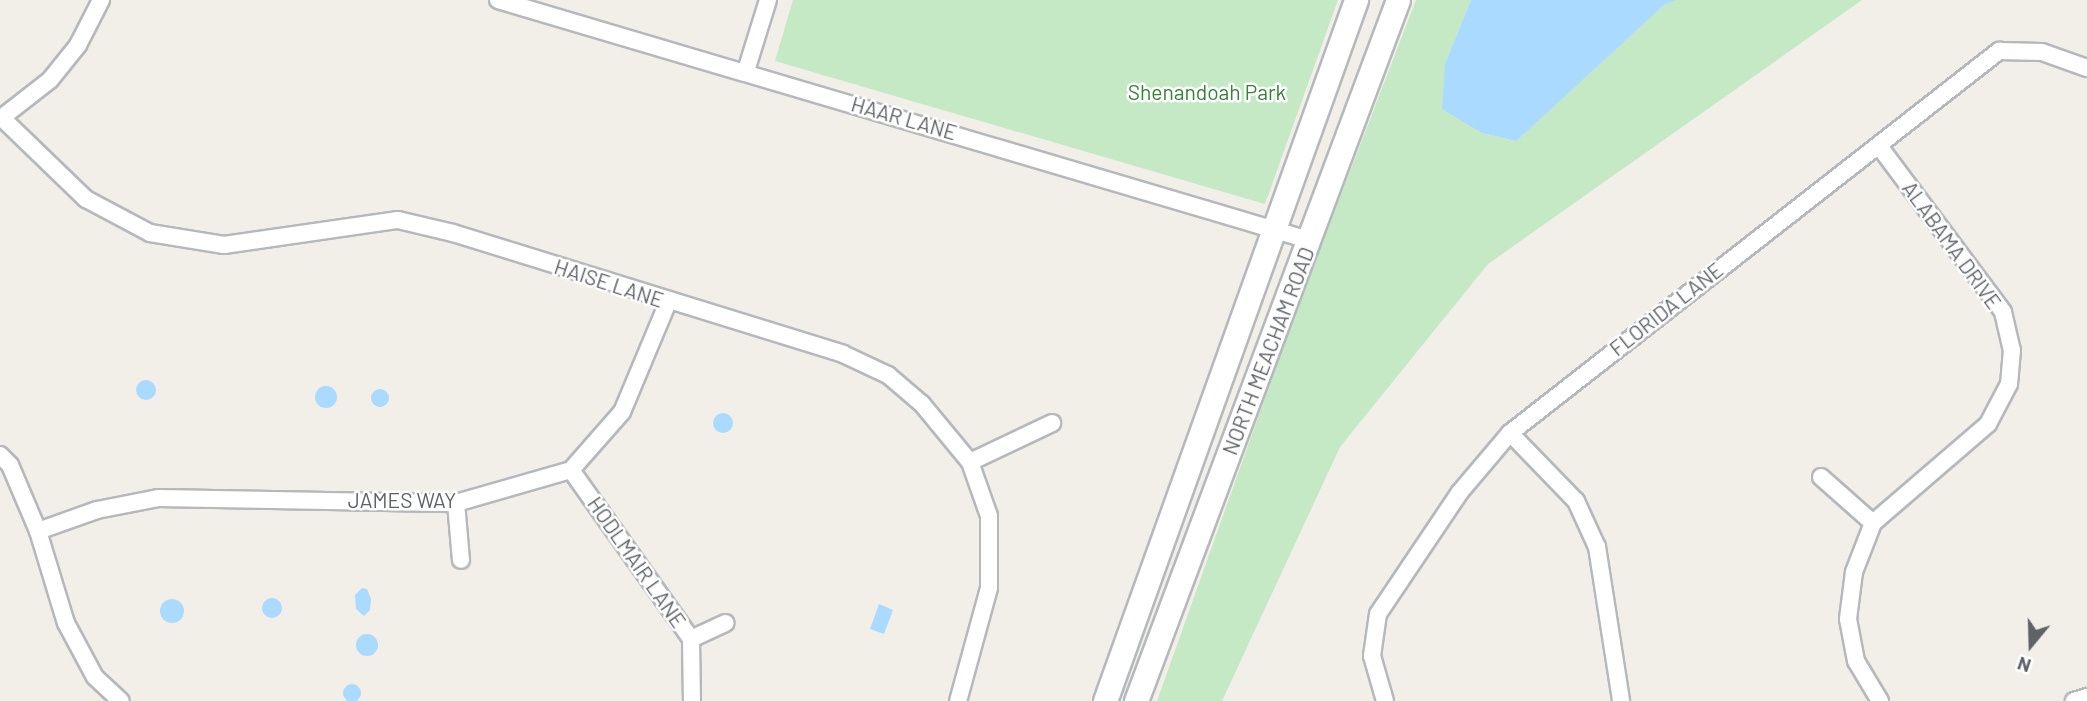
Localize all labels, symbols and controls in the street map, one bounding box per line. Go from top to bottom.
park label: Shenandoah Park [1128,79,1286,105]
street label: HAAR LANE [848,91,960,145]
street label: ALABAMA DRIVE [1897,176,2007,314]
street label: NORTH MEACHAM ROAD [1217,244,1319,458]
street label: HAISE LANE [551,253,667,313]
street label: FLORIDA LANE [1604,257,1728,361]
street label: JAMES WAY [348,487,456,513]
street label: HODLMAIR LANE [582,492,692,632]
north arrow [1996,610,2066,680]
text: N [2014,652,2034,678]

